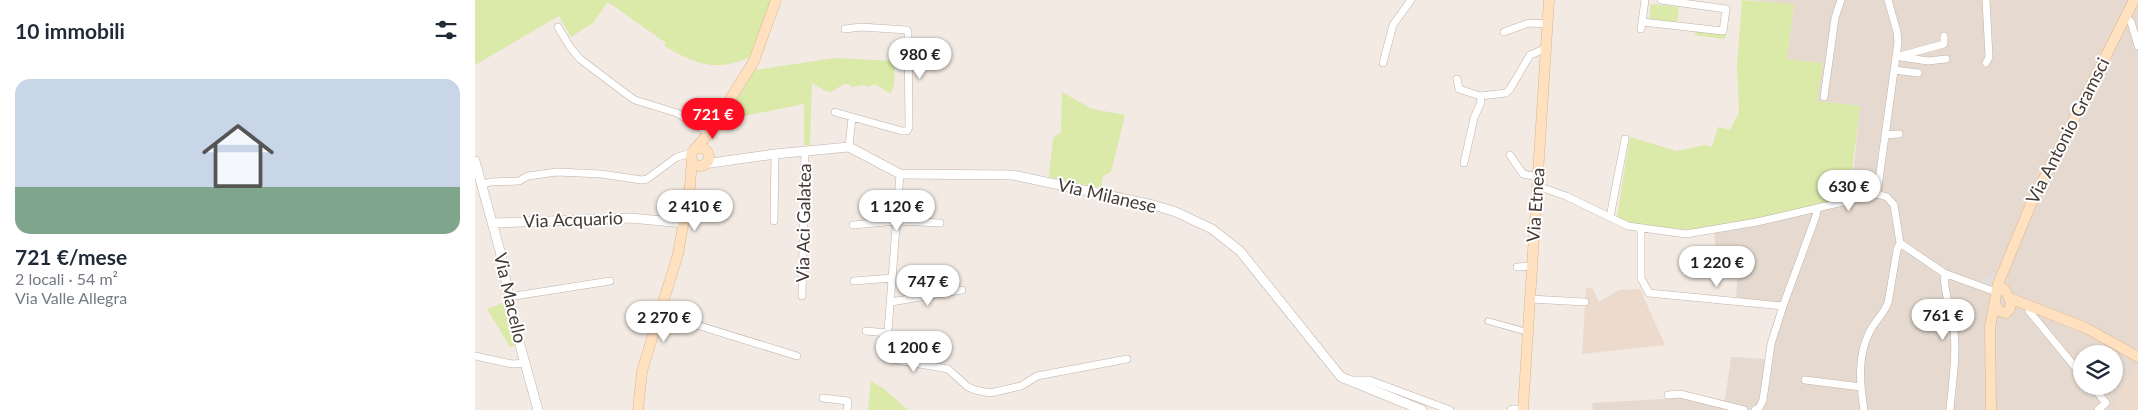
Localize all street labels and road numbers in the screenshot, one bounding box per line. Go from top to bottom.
street label: Via Antonio Gramsci [2021,54,2114,207]
street label: Via Aci Galatea [791,163,815,283]
street label: Via Etnea [1521,167,1549,243]
street label: Via Milanese [1056,173,1159,217]
street label: Via Acquario [523,206,623,232]
street label: Via Macello [490,250,532,345]

